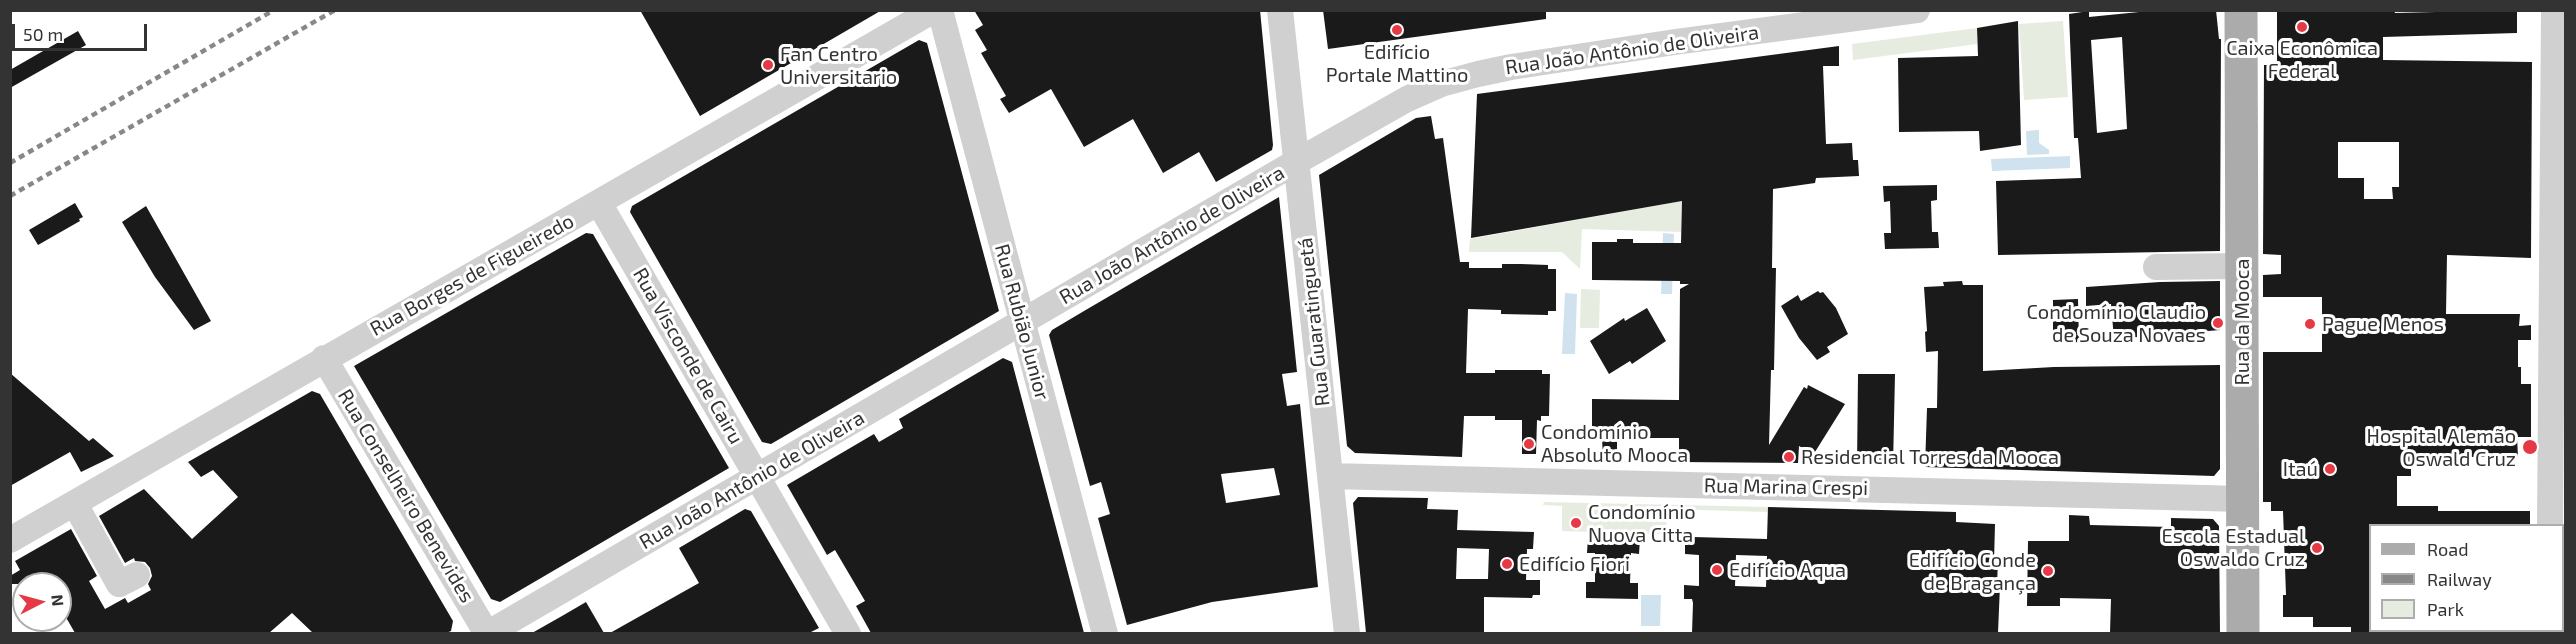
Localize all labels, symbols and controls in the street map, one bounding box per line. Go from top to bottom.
scale bar [15,12,150,50]
street label: Rua João Antônio de Oliveira [1504,20,1760,80]
marker: Caixa Econômica Federal [2295,20,2309,34]
text: 50 m [23,23,63,45]
marker: Edifício Portale Mattino [1390,23,1404,37]
place label: Caixa Econômica Federal [2226,36,2378,83]
place label: Edifício Portale Mattino [1326,40,1468,87]
place label: Fan Centro Universitario [780,42,897,89]
marker: Fan Centro Universitario [761,58,775,72]
street label: Rua João Antônio de Oliveira [1055,161,1289,309]
street label: Rua Borges de Figueiredo [366,209,578,341]
street label: Rua Guaratinguetá [1293,237,1335,407]
street label: Rua Rubião Junior [990,241,1054,403]
street label: Rua da Mooca [2230,258,2254,386]
street label: Rua Visconde de Cairu [628,264,748,448]
place label: Condomínio Claudio de Souza Novaes [2026,300,2206,347]
place label: Pague Menos [2322,312,2444,336]
marker: Condomínio Claudio de Souza Novaes [2211,316,2225,330]
marker: Pague Menos [2303,317,2317,331]
street label: Rua Conselheiro Benevides [333,385,479,607]
street label: Rua João Antônio de Oliveira [635,406,869,554]
place label: Condomínio Absoluto Mooca [1541,420,1688,467]
place label: Hospital Alemão Oswald Cruz [2367,424,2516,471]
marker: Condomínio Absoluto Mooca [1522,437,1536,451]
marker: Hospital Alemão Oswald Cruz [2521,438,2539,456]
place label: Residencial Torres da Mooca [1801,445,2059,469]
marker: Residencial Torres da Mooca [1782,450,1796,464]
place label: Itaú [2283,457,2318,481]
marker: Itaú [2323,462,2337,476]
street label: Rua Marina Crespi [1704,474,1868,500]
place label: Condomínio Nuova Citta [1588,500,1696,547]
marker: Condomínio Nuova Citta [1569,516,1583,530]
place label: Escola Estadual Oswaldo Cruz [2162,524,2305,571]
legend [2369,524,2564,632]
text: Road [2427,538,2468,560]
marker: Escola Estadual Oswaldo Cruz [2310,541,2324,555]
place label: Edifício Conde de Bragança [1909,548,2036,595]
place label: Edifício Fiori [1519,552,1630,576]
marker: Edifício Fiori [1500,557,1514,571]
place label: Edifício Aqua [1729,558,1846,582]
marker: Edifício Aqua [1710,563,1724,577]
marker: Edifício Conde de Bragança [2041,564,2055,578]
text: Railway [2427,568,2492,590]
north arrow [12,572,72,632]
text: N [48,594,68,607]
text: Park [2427,598,2464,620]

